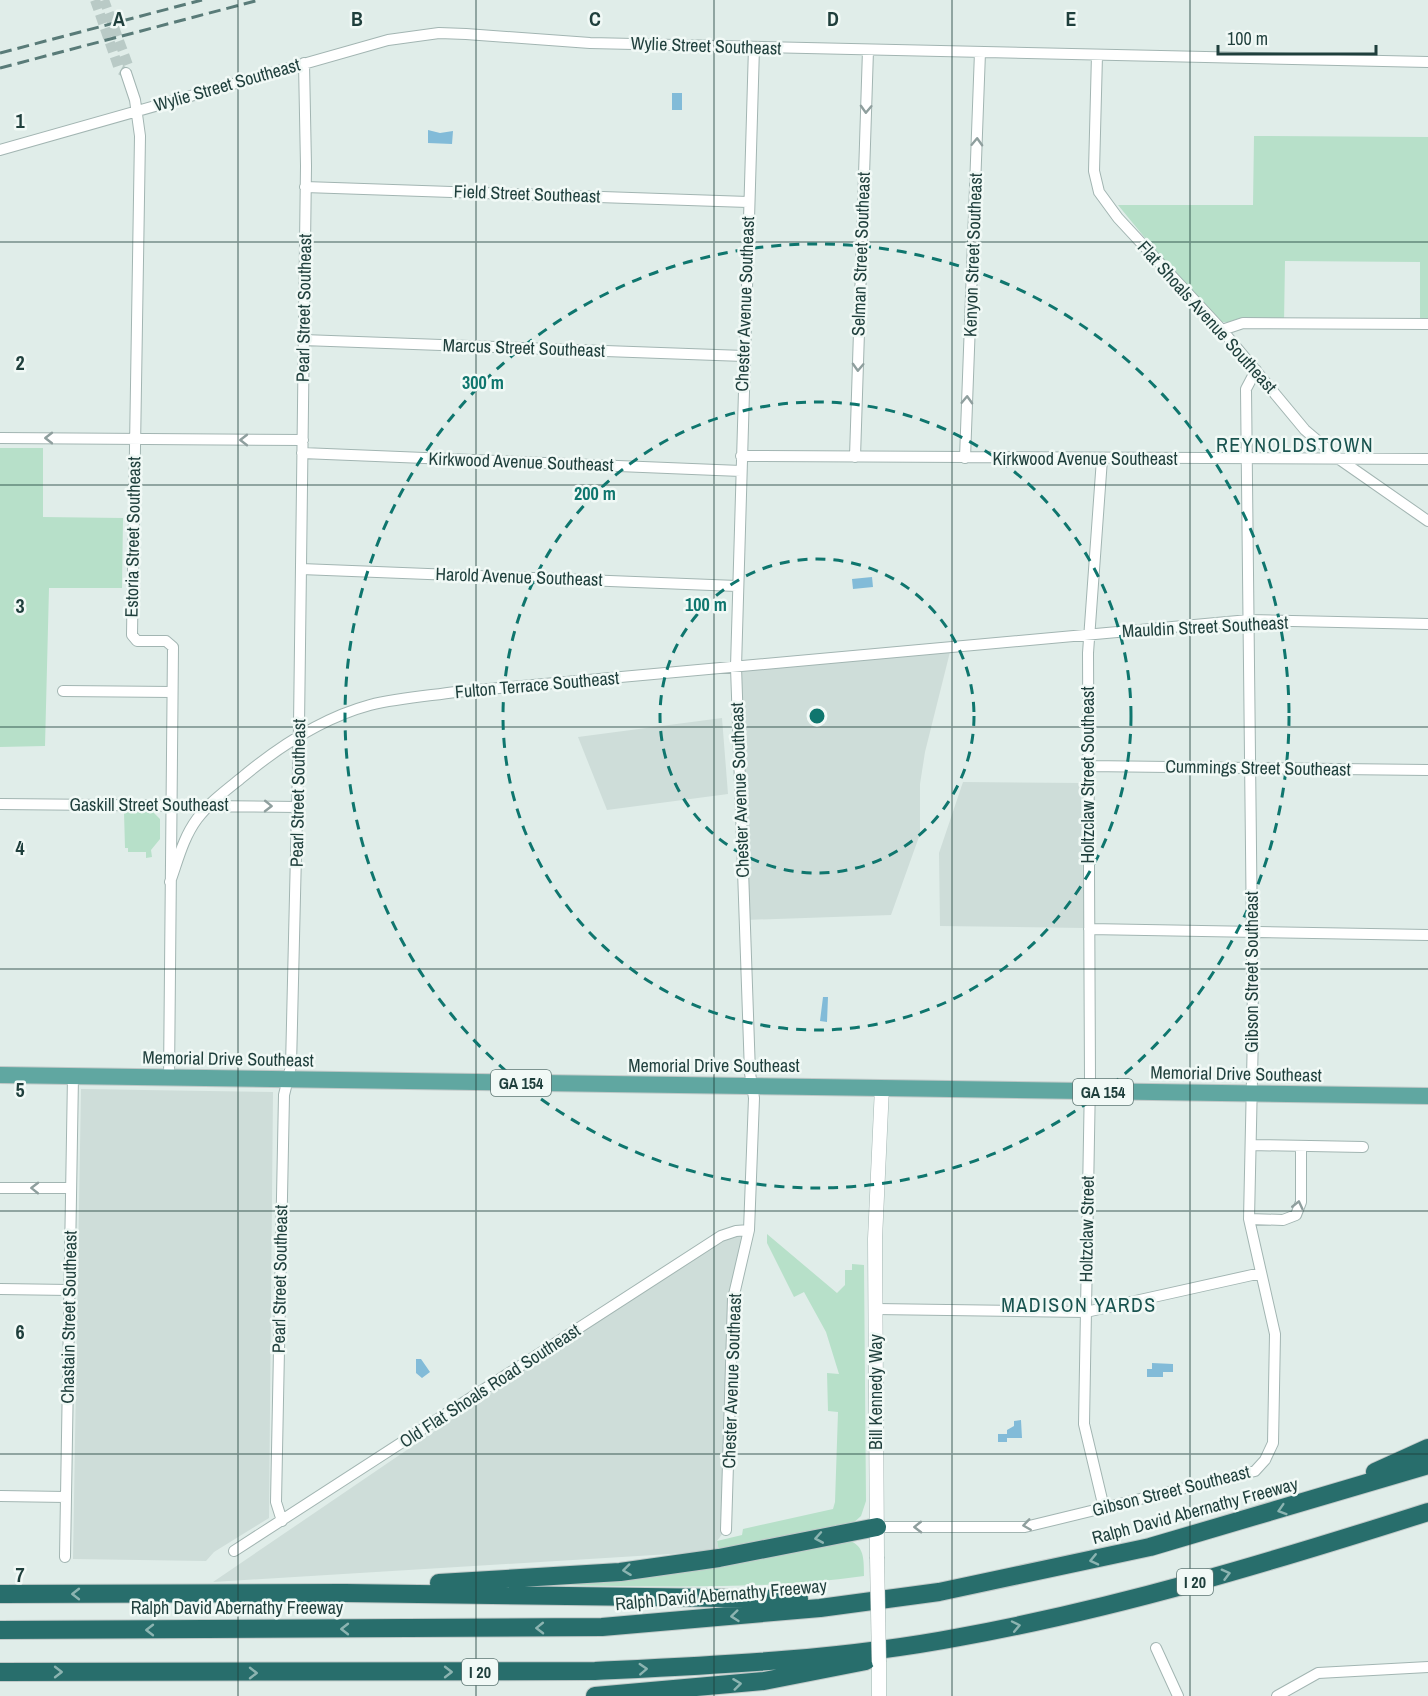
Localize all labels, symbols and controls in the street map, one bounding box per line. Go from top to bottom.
text: A [113,5,125,32]
text: B [351,5,363,32]
text: C [589,5,601,32]
text: D [827,5,839,32]
text: E [1066,5,1077,32]
scale bar [1218,18,1376,56]
text: 100 m [1227,26,1268,51]
street label: Wylie Street Southeast [630,30,782,61]
street label: Wylie Street Southeast [151,52,303,117]
one-way arrow [860,104,872,113]
text: 1 [15,107,25,134]
one-way arrow [971,137,983,146]
street label: Selman Street Southeast [845,172,876,336]
street label: Kenyon Street Southeast [957,173,988,337]
street label: Field Street Southeast [453,178,601,209]
street label: Chester Avenue Southeast [729,216,760,392]
street label: Pearl Street Southeast [290,234,317,382]
street label: Flat Shoals Avenue Southeast [1132,235,1283,398]
street label: Marcus Street Southeast [442,332,606,363]
text: 2 [15,349,25,376]
one-way arrow [852,362,864,371]
text: 300 m [462,370,504,395]
one-way arrow [961,395,974,404]
district label: REYNOLDSTOWN [1216,431,1374,458]
one-way arrow [45,432,54,444]
one-way arrow [240,434,249,446]
street label: Kirkwood Avenue Southeast [428,446,614,477]
street label: Kirkwood Avenue Southeast [992,446,1178,471]
street label: Estoria Street Southeast [119,456,146,618]
text: 200 m [574,481,616,506]
street label: Harold Avenue Southeast [435,561,603,592]
text: 3 [15,592,25,619]
text: 100 m [685,592,727,617]
street label: Mauldin Street Southeast [1121,610,1289,643]
street label: Fulton Terrace Southeast [454,665,620,704]
street label: Holtzclaw Street Southeast [1075,686,1100,864]
street label: Chester Avenue Southeast [724,702,755,878]
centre of rings [807,706,827,726]
street label: Pearl Street Southeast [284,719,311,867]
street label: Cummings Street Southeast [1165,753,1351,782]
street label: Gaskill Street Southeast [69,792,229,817]
one-way arrow [264,800,273,812]
text: 4 [15,834,25,861]
street label: Gibson Street Southeast [1239,891,1264,1053]
street label: Memorial Drive Southeast [142,1045,314,1072]
street label: Memorial Drive Southeast [628,1053,800,1078]
street label: Memorial Drive Southeast [1150,1060,1322,1087]
road number: GA 154 [491,1070,551,1096]
text: 5 [15,1076,25,1103]
road number: GA 154 [1073,1079,1133,1105]
street label: Holtzclaw Street [1073,1175,1100,1283]
one-way arrow [31,1182,40,1194]
one-way arrow [1291,1200,1304,1210]
street label: Pearl Street Southeast [266,1205,293,1353]
street label: Chastain Street Southeast [54,1230,83,1404]
district label: MADISON YARDS [1001,1291,1157,1318]
street label: Chester Avenue Southeast [716,1293,747,1469]
text: 6 [15,1318,25,1345]
street label: Old Flat Shoals Road Southeast [394,1318,585,1453]
street label: Bill Kennedy Way [863,1333,888,1450]
street label: Gibson Street Southeast [1089,1459,1252,1522]
street label: Ralph David Abernathy Freeway [1089,1471,1301,1550]
one-way arrow [1277,1503,1288,1515]
one-way arrow [1022,1519,1032,1531]
one-way arrow [913,1521,922,1534]
one-way arrow [815,1531,825,1544]
one-way arrow [1089,1553,1099,1566]
text: 7 [15,1561,25,1588]
one-way arrow [623,1564,632,1576]
one-way arrow [1221,1568,1231,1581]
road number: I 20 [1177,1569,1213,1595]
street label: Ralph David Abernathy Freeway [614,1573,828,1616]
one-way arrow [72,1588,81,1600]
street label: Ralph David Abernathy Freeway [131,1595,344,1620]
one-way arrow [730,1610,739,1622]
one-way arrow [1011,1620,1021,1633]
one-way arrow [536,1622,545,1634]
one-way arrow [341,1623,350,1635]
one-way arrow [146,1624,155,1636]
road number: I 20 [462,1659,498,1685]
one-way arrow [639,1662,648,1675]
one-way arrow [54,1666,63,1678]
one-way arrow [444,1666,453,1678]
one-way arrow [249,1667,258,1679]
one-way arrow [732,1678,742,1691]

